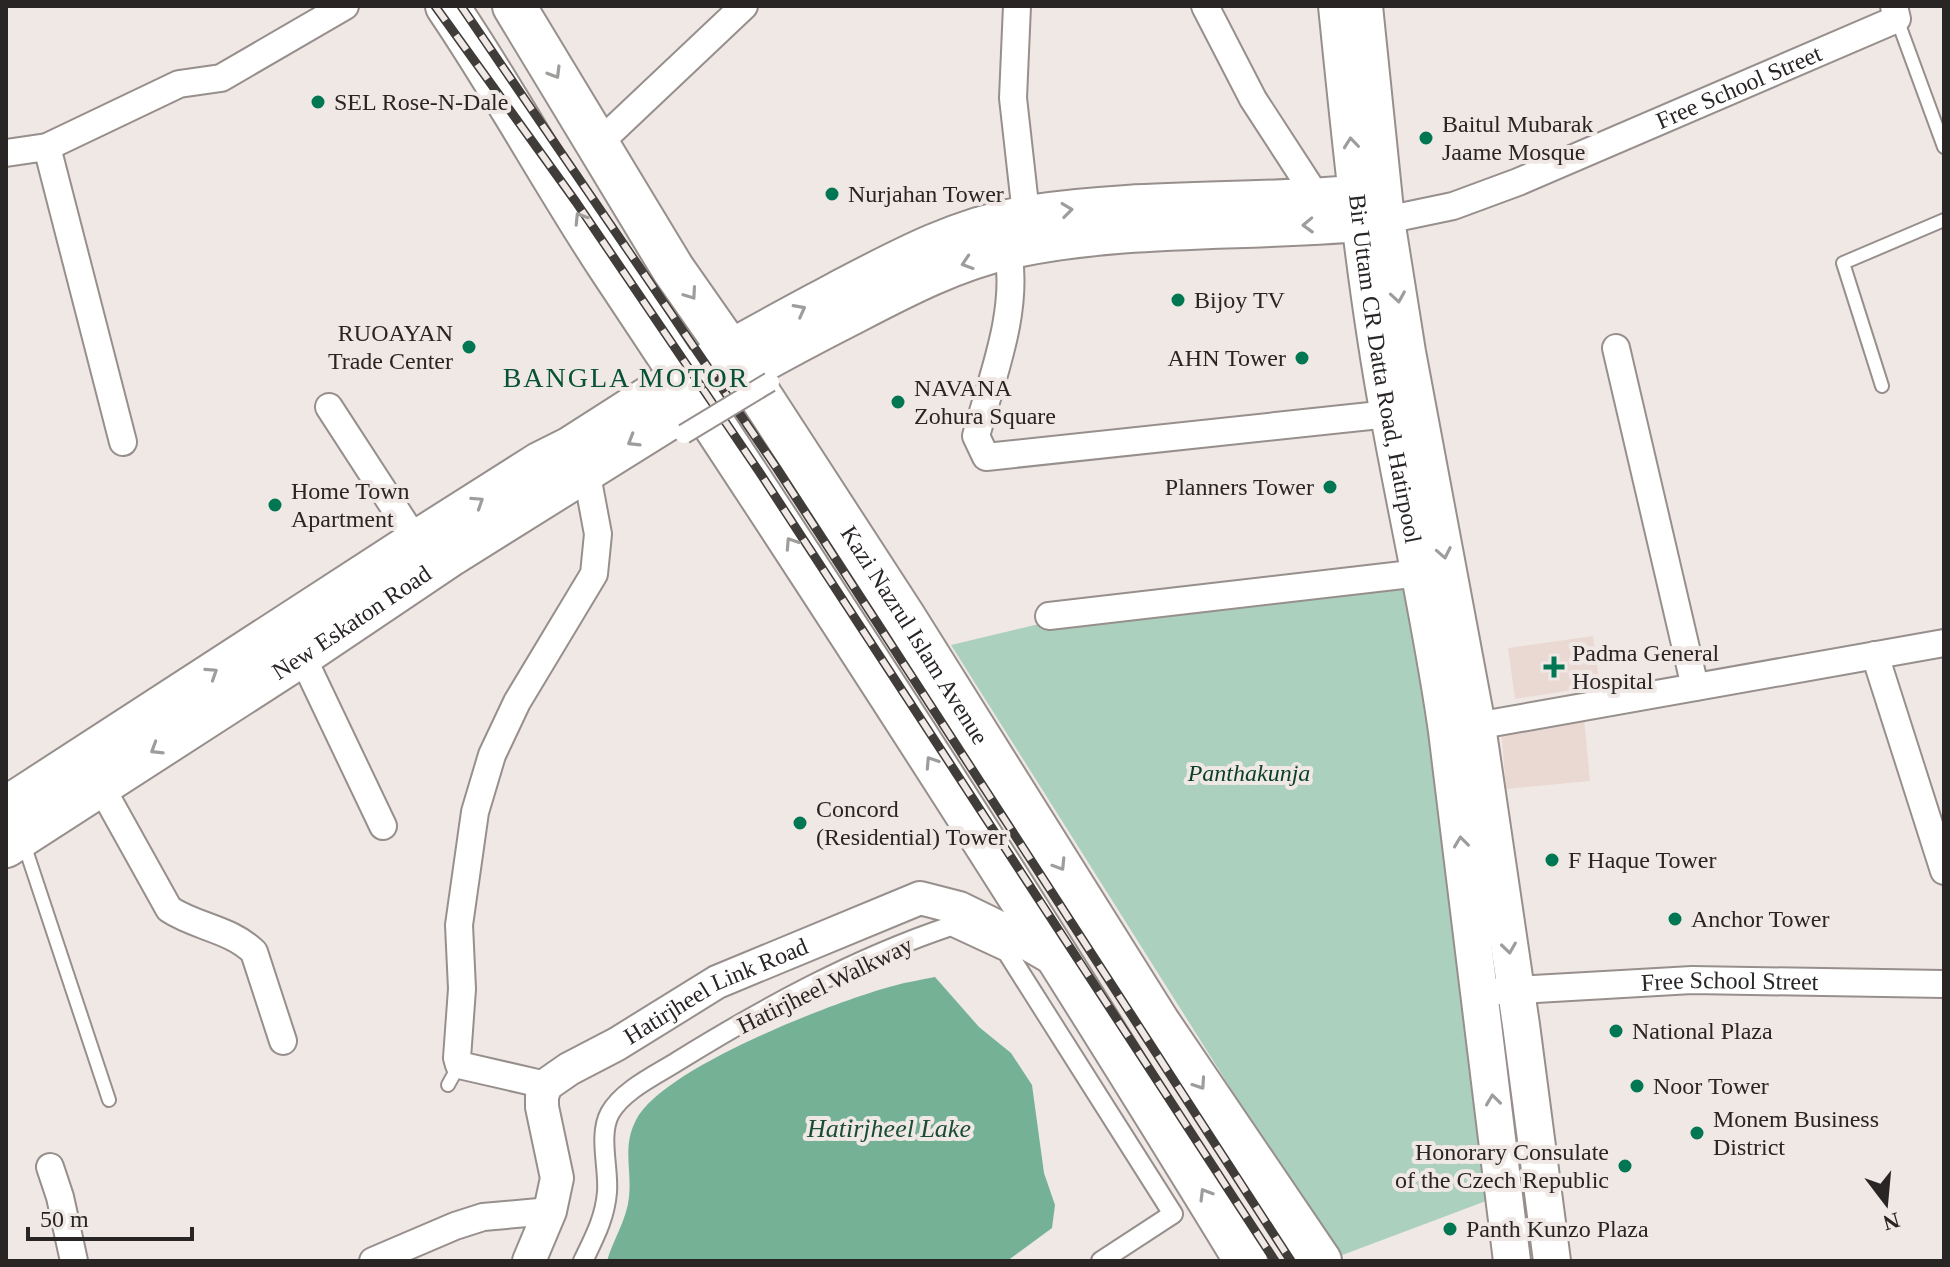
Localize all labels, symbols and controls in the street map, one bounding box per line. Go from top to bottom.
street label: Free School Street [1652,40,1826,134]
one-way arrow [545,64,561,79]
place label: SEL Rose-N-Dale [334,89,508,115]
marker: SEL Rose-N-Dale [309,93,327,111]
place label: Baitul Mubarak Jaame Mosque [1442,111,1593,165]
marker: Baitul Mubarak Jaame Mosque [1417,129,1435,147]
one-way arrow [1342,136,1359,149]
place label: Nurjahan Tower [848,181,1004,207]
marker: Nurjahan Tower [823,185,841,203]
street label: Bir Uttam CR Datta Road, Hatirpool [1344,193,1426,546]
one-way arrow [1061,201,1074,218]
one-way arrow [574,212,589,227]
one-way arrow [1301,217,1314,234]
one-way arrow [961,254,975,270]
one-way arrow [681,286,696,300]
place label: Bijoy TV [1194,287,1286,313]
one-way arrow [1389,290,1406,304]
marker: Bijoy TV [1169,291,1187,309]
one-way arrow [792,304,806,319]
place label: RUOAYAN Trade Center [328,320,453,374]
marker: RUOAYAN Trade Center [460,338,478,356]
place label: AHN Tower [1167,345,1286,371]
marker: AHN Tower [1293,349,1311,367]
district label: BANGLA MOTOR [503,362,749,393]
place label: NAVANA Zohura Square [914,375,1056,429]
marker: NAVANA Zohura Square [889,393,907,411]
one-way arrow [628,432,642,447]
place label: Planners Tower [1165,474,1314,500]
place label: Home Town Apartment [291,478,410,532]
marker: Planners Tower [1321,478,1339,496]
marker: Home Town Apartment [266,496,284,514]
one-way arrow [469,497,484,512]
street label: Kazi Nazrul Islam Avenue [835,521,993,749]
one-way arrow [786,537,801,552]
one-way arrow [1435,546,1452,560]
street label: New Eskaton Road [267,560,436,685]
place label: Padma General Hospital [1572,640,1720,694]
marker: Padma General Hospital [1543,656,1565,678]
one-way arrow [204,668,218,683]
one-way arrow [150,740,165,755]
one-way arrow [926,756,941,771]
park label: Panthakunja [1187,760,1310,786]
place label: Concord (Residential) Tower [816,796,1007,850]
marker: Concord (Residential) Tower [791,814,809,832]
one-way arrow [1453,835,1470,849]
place label: F Haque Tower [1568,847,1717,873]
marker: F Haque Tower [1543,851,1561,869]
one-way arrow [1050,856,1065,871]
place label: Anchor Tower [1691,906,1830,932]
marker: Anchor Tower [1666,910,1684,928]
street label: Hatirjheel Walkway [733,931,917,1039]
street label: Hatirjheel Link Road [619,933,812,1049]
one-way arrow [1500,941,1517,955]
street label: Free School Street [1640,967,1819,996]
place label: National Plaza [1632,1018,1773,1044]
marker: National Plaza [1607,1022,1625,1040]
place label: Noor Tower [1653,1073,1769,1099]
one-way arrow [1190,1076,1205,1090]
marker: Noor Tower [1628,1077,1646,1095]
one-way arrow [1484,1093,1501,1106]
place label: Monem Business District [1713,1106,1879,1160]
water label: Hatirjheel Lake [806,1114,971,1143]
marker: Monem Business District [1688,1124,1706,1142]
place label: Honorary Consulate of the Czech Republic [1395,1139,1609,1193]
marker: Honorary Consulate of the Czech Republic [1616,1157,1634,1175]
north arrow [1846,1163,1926,1243]
one-way arrow [1200,1188,1215,1203]
scale bar [28,1191,192,1241]
text: 50 m [40,1206,89,1232]
text: N [1880,1208,1902,1236]
place label: Panth Kunzo Plaza [1466,1216,1649,1242]
marker: Panth Kunzo Plaza [1441,1220,1459,1238]

